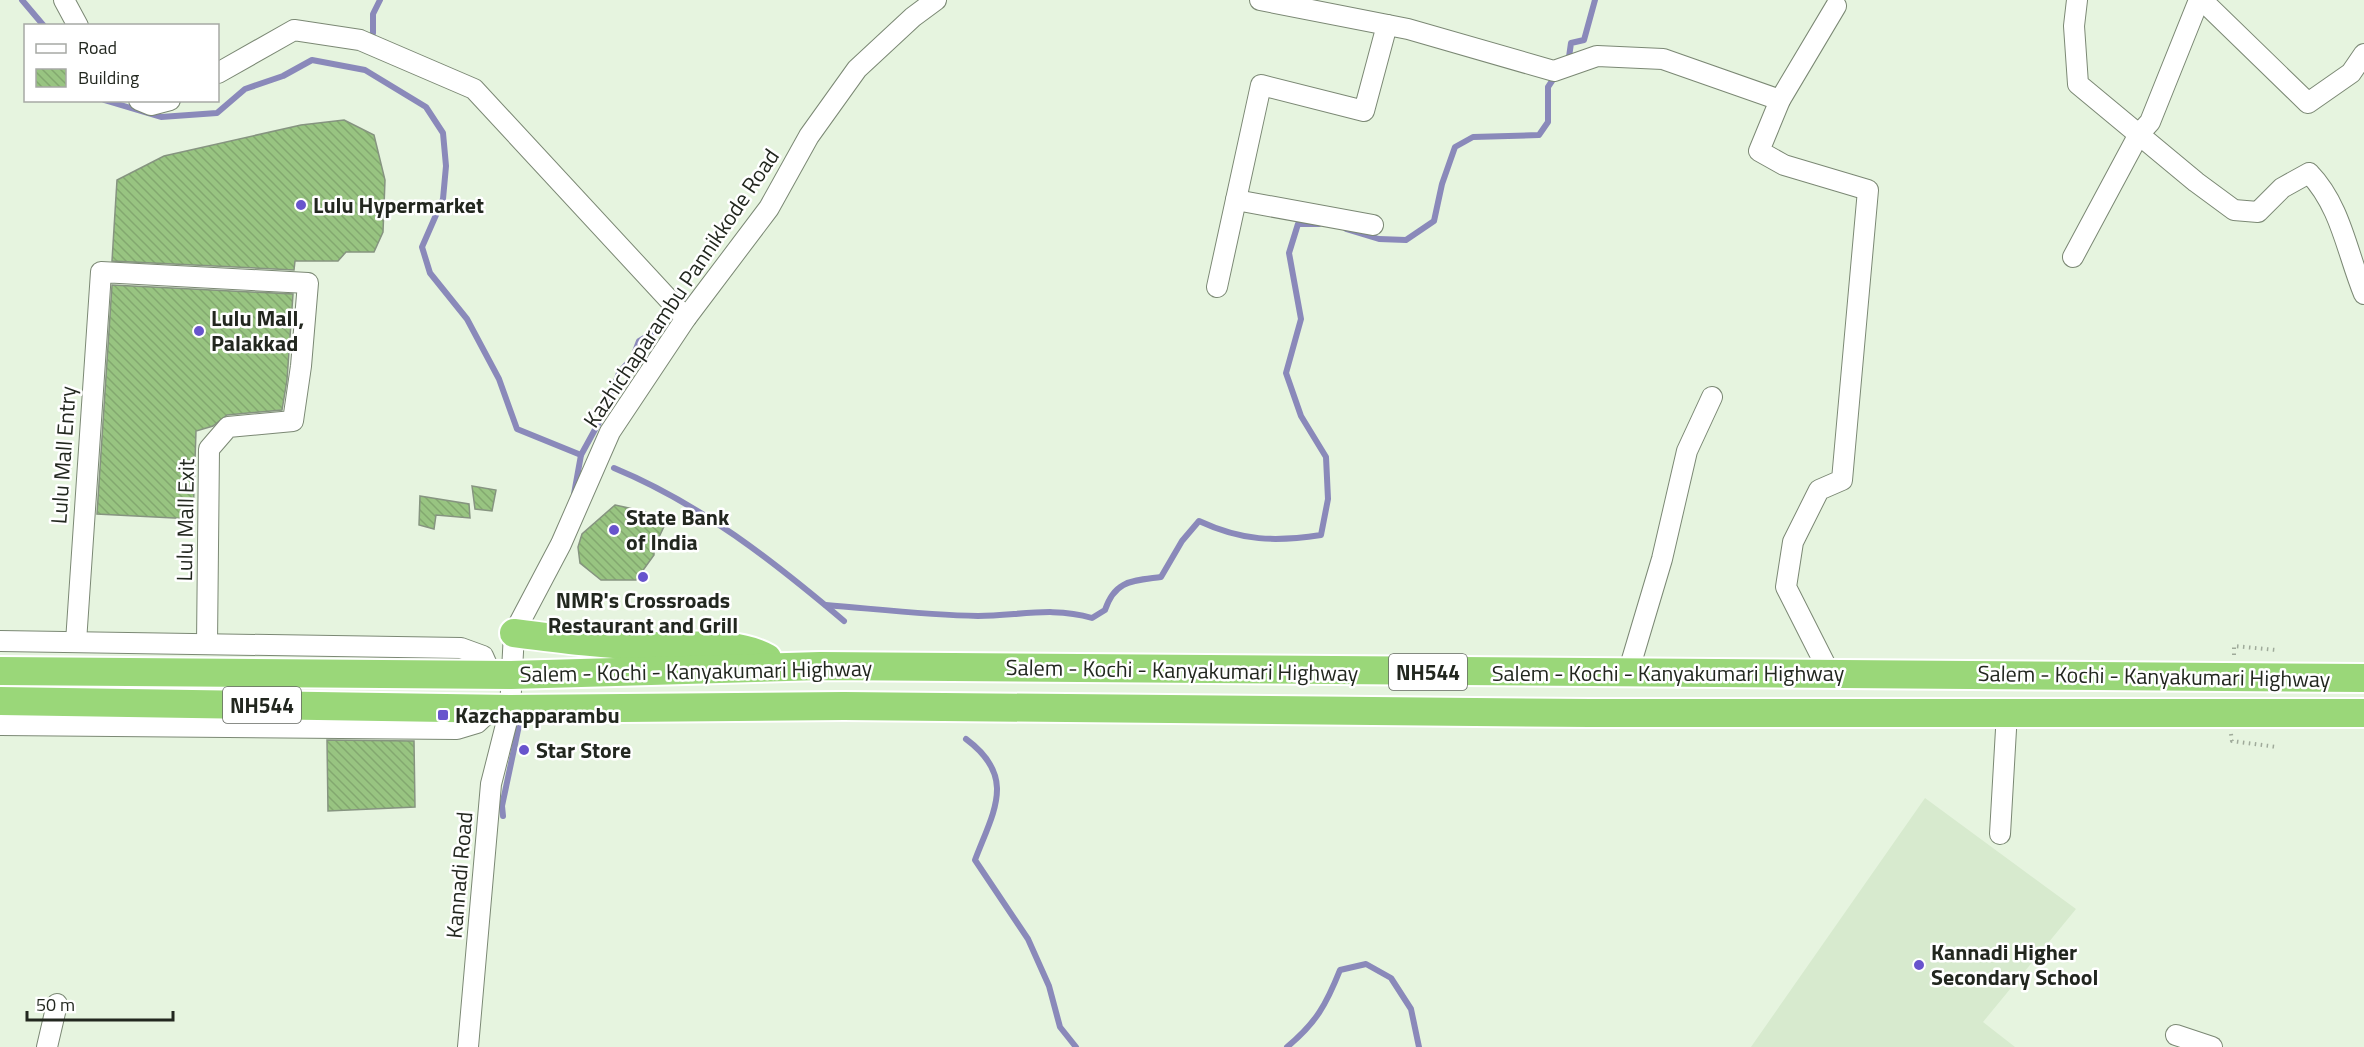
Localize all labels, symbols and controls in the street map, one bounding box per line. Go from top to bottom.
legend [24,24,219,102]
text: Road [78,34,117,61]
text: Building [78,64,139,91]
street label: Kazhichaparambu Pannikkode Road [575,142,787,434]
place label: Lulu Hypermarket [313,188,484,222]
marker: Lulu Hypermarket [294,198,308,212]
place label: Lulu Mall, Palakkad [211,301,304,360]
marker: Lulu Mall, Palakkad [192,324,206,338]
street label: Lulu Mall Entry [41,385,85,525]
street label: Lulu Mall Exit [167,458,203,582]
place label: State Bank of India [626,500,730,559]
marker: State Bank of India [607,523,621,537]
marker: NMR's Crossroads Restaurant and Grill [636,570,650,584]
place label: NMR's Crossroads Restaurant and Grill [548,583,738,642]
street label: Salem - Kochi - Kanyakumari Highway [1005,650,1359,690]
street label: Salem - Kochi - Kanyakumari Highway [519,651,873,691]
road number: NH544 [1389,654,1467,690]
street label: Salem - Kochi - Kanyakumari Highway [1492,656,1845,690]
street label: Salem - Kochi - Kanyakumari Highway [1977,656,2331,696]
road number: NH544 [223,687,301,723]
place label: Kazchapparambu [455,698,620,732]
marker: Kazchapparambu [436,708,450,722]
place label: Star Store [536,733,631,767]
marker: Star Store [517,743,531,757]
street label: Kannadi Road [437,810,481,940]
place label: Kannadi Higher Secondary School [1931,935,2098,994]
marker: Kannadi Higher Secondary School [1912,958,1926,972]
scale bar [27,984,172,1022]
text: 50 m [36,991,75,1018]

